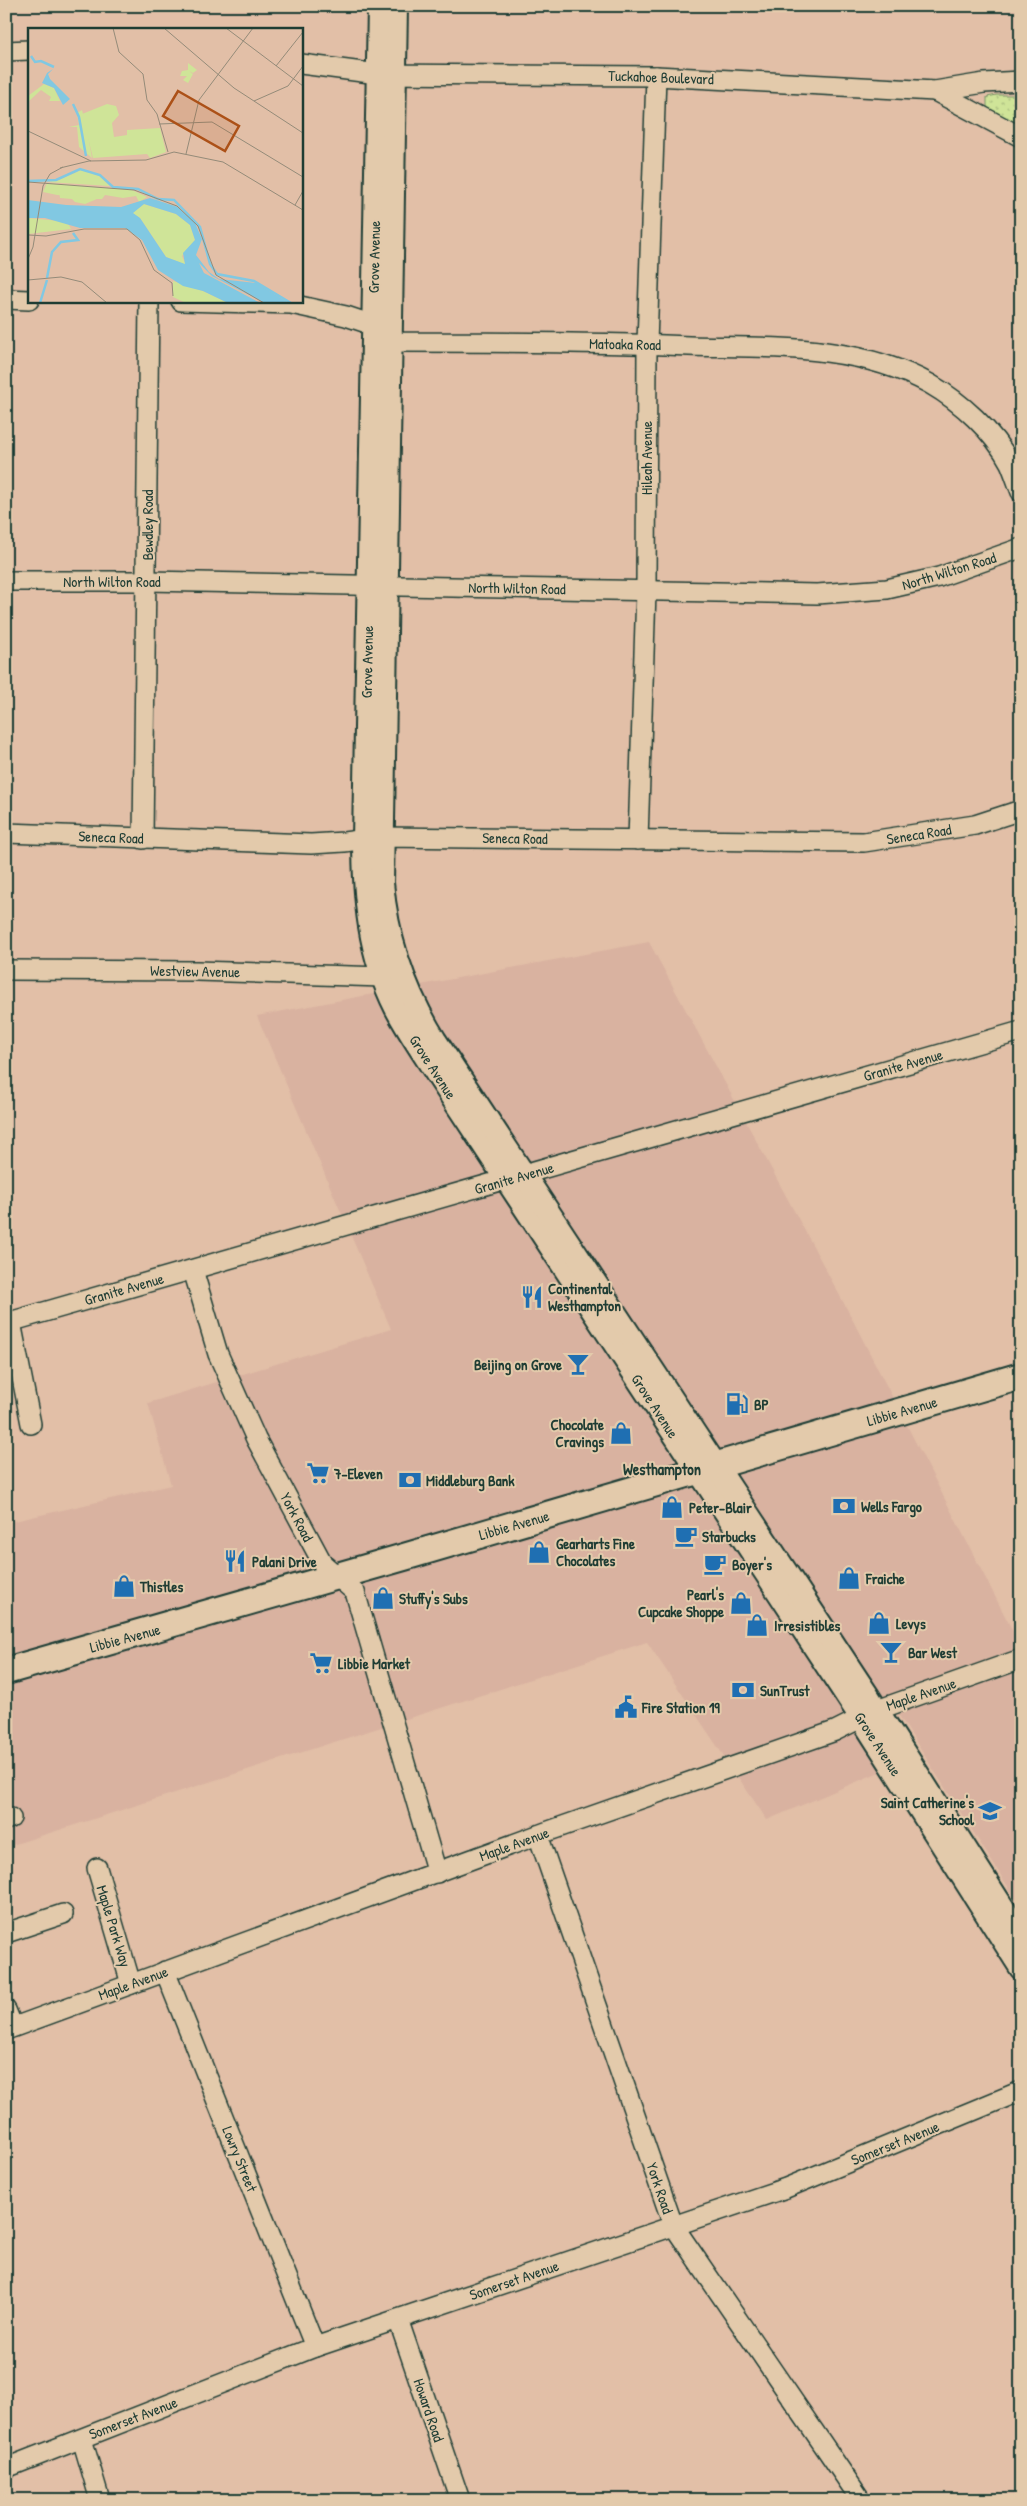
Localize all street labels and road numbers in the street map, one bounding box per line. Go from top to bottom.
street label: Tuckahoe Boulevard [608,65,714,89]
street label: Grove Avenue [363,221,385,293]
street label: Matoaka Road [589,333,661,355]
street label: Hileah Avenue [636,421,657,495]
street label: Bewdley Road [137,489,158,560]
street label: North Wilton Road [899,547,999,595]
street label: North Wilton Road [63,571,161,592]
street label: North Wilton Road [468,577,566,599]
street label: Grove Avenue [356,626,378,698]
street label: Seneca Road [885,818,953,849]
street label: Seneca Road [78,825,144,849]
street label: Seneca Road [482,827,548,849]
street label: Westview Avenue [150,960,240,982]
street label: Grove Avenue [404,1031,462,1103]
street label: Granite Avenue [861,1044,945,1086]
street label: Granite Avenue [472,1157,556,1199]
street label: Granite Avenue [82,1268,166,1310]
street label: Grove Avenue [626,1370,684,1442]
street label: Libbie Avenue [864,1391,940,1431]
street label: York Road [275,1489,319,1545]
street label: Libbie Avenue [476,1505,552,1545]
street label: Libbie Avenue [87,1619,163,1657]
street label: Maple Avenue [883,1672,959,1716]
street label: Grove Avenue [849,1708,907,1780]
street label: Maple Avenue [476,1822,552,1866]
street label: Maple Park Way [92,1882,136,1970]
street label: Maple Avenue [95,1961,171,2005]
street label: Somerset Avenue [848,2116,942,2170]
street label: Lowry Street [217,2123,263,2196]
street label: York Road [641,2160,679,2216]
street label: Somerset Avenue [466,2255,562,2305]
street label: Howard Road [408,2376,450,2445]
street label: Somerset Avenue [86,2391,180,2445]

